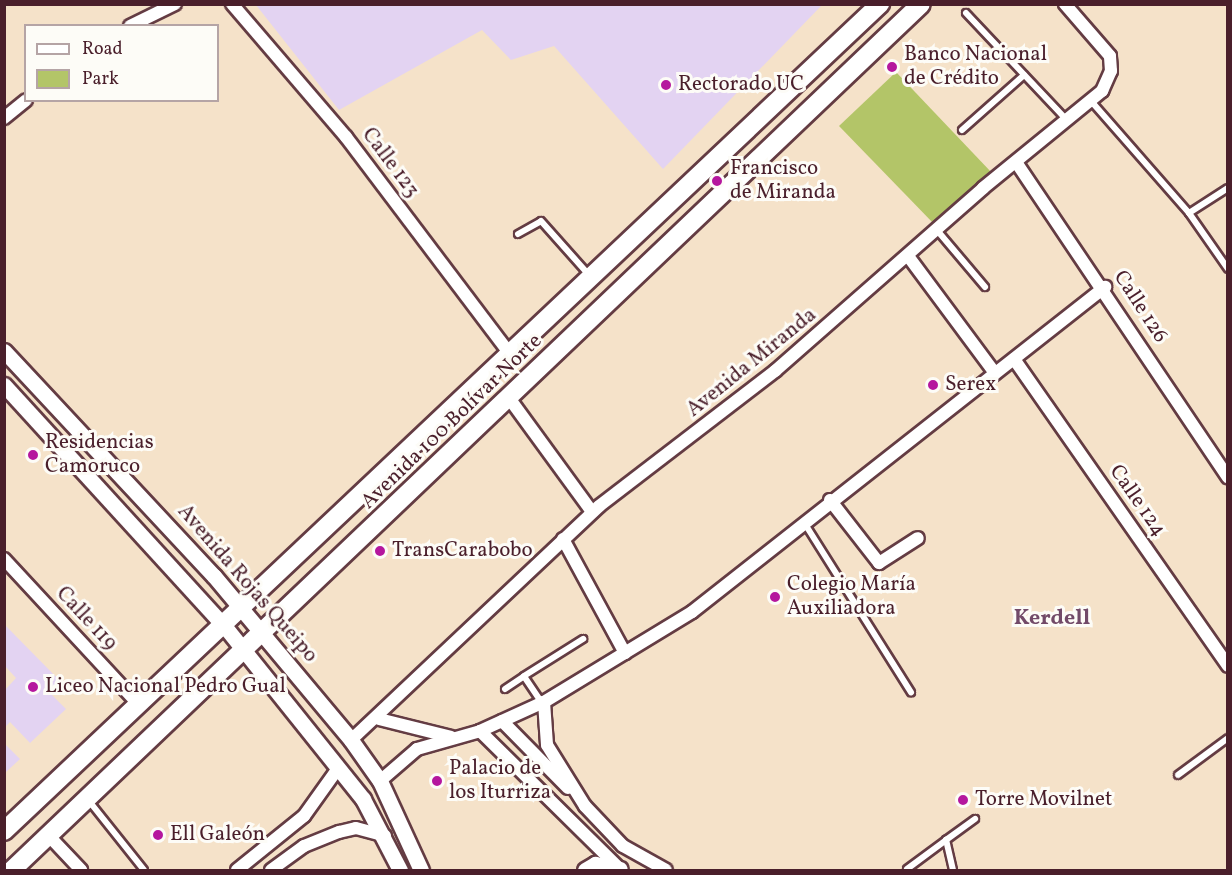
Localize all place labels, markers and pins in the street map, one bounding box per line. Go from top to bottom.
place label: Banco Nacional de Crédito [904,42,1047,92]
marker: Banco Nacional de Crédito [885,60,899,74]
place label: Rectorado UC [678,72,804,98]
marker: Rectorado UC [659,78,673,92]
place label: Francisco de Miranda [730,156,836,206]
marker: Francisco de Miranda [708,172,726,190]
place label: Serex [945,372,996,398]
marker: Serex [926,378,940,392]
place label: Residencias Camoruco [45,430,154,480]
marker: Residencias Camoruco [26,448,40,462]
place label: TransCarabobo [392,538,533,564]
marker: TransCarabobo [373,544,387,558]
place label: Colegio María Auxiliadora [787,572,916,622]
marker: Colegio María Auxiliadora [768,590,782,604]
place label: Liceo Nacional Pedro Gual [45,674,286,700]
marker: Liceo Nacional Pedro Gual [26,680,40,694]
place label: Palacio de los Iturriza [449,756,551,806]
marker: Palacio de los Iturriza [430,774,444,788]
place label: Torre Movilnet [975,787,1112,813]
marker: Torre Movilnet [956,793,970,807]
place label: Ell Galeón [170,822,265,848]
marker: Ell Galeón [151,828,165,842]

